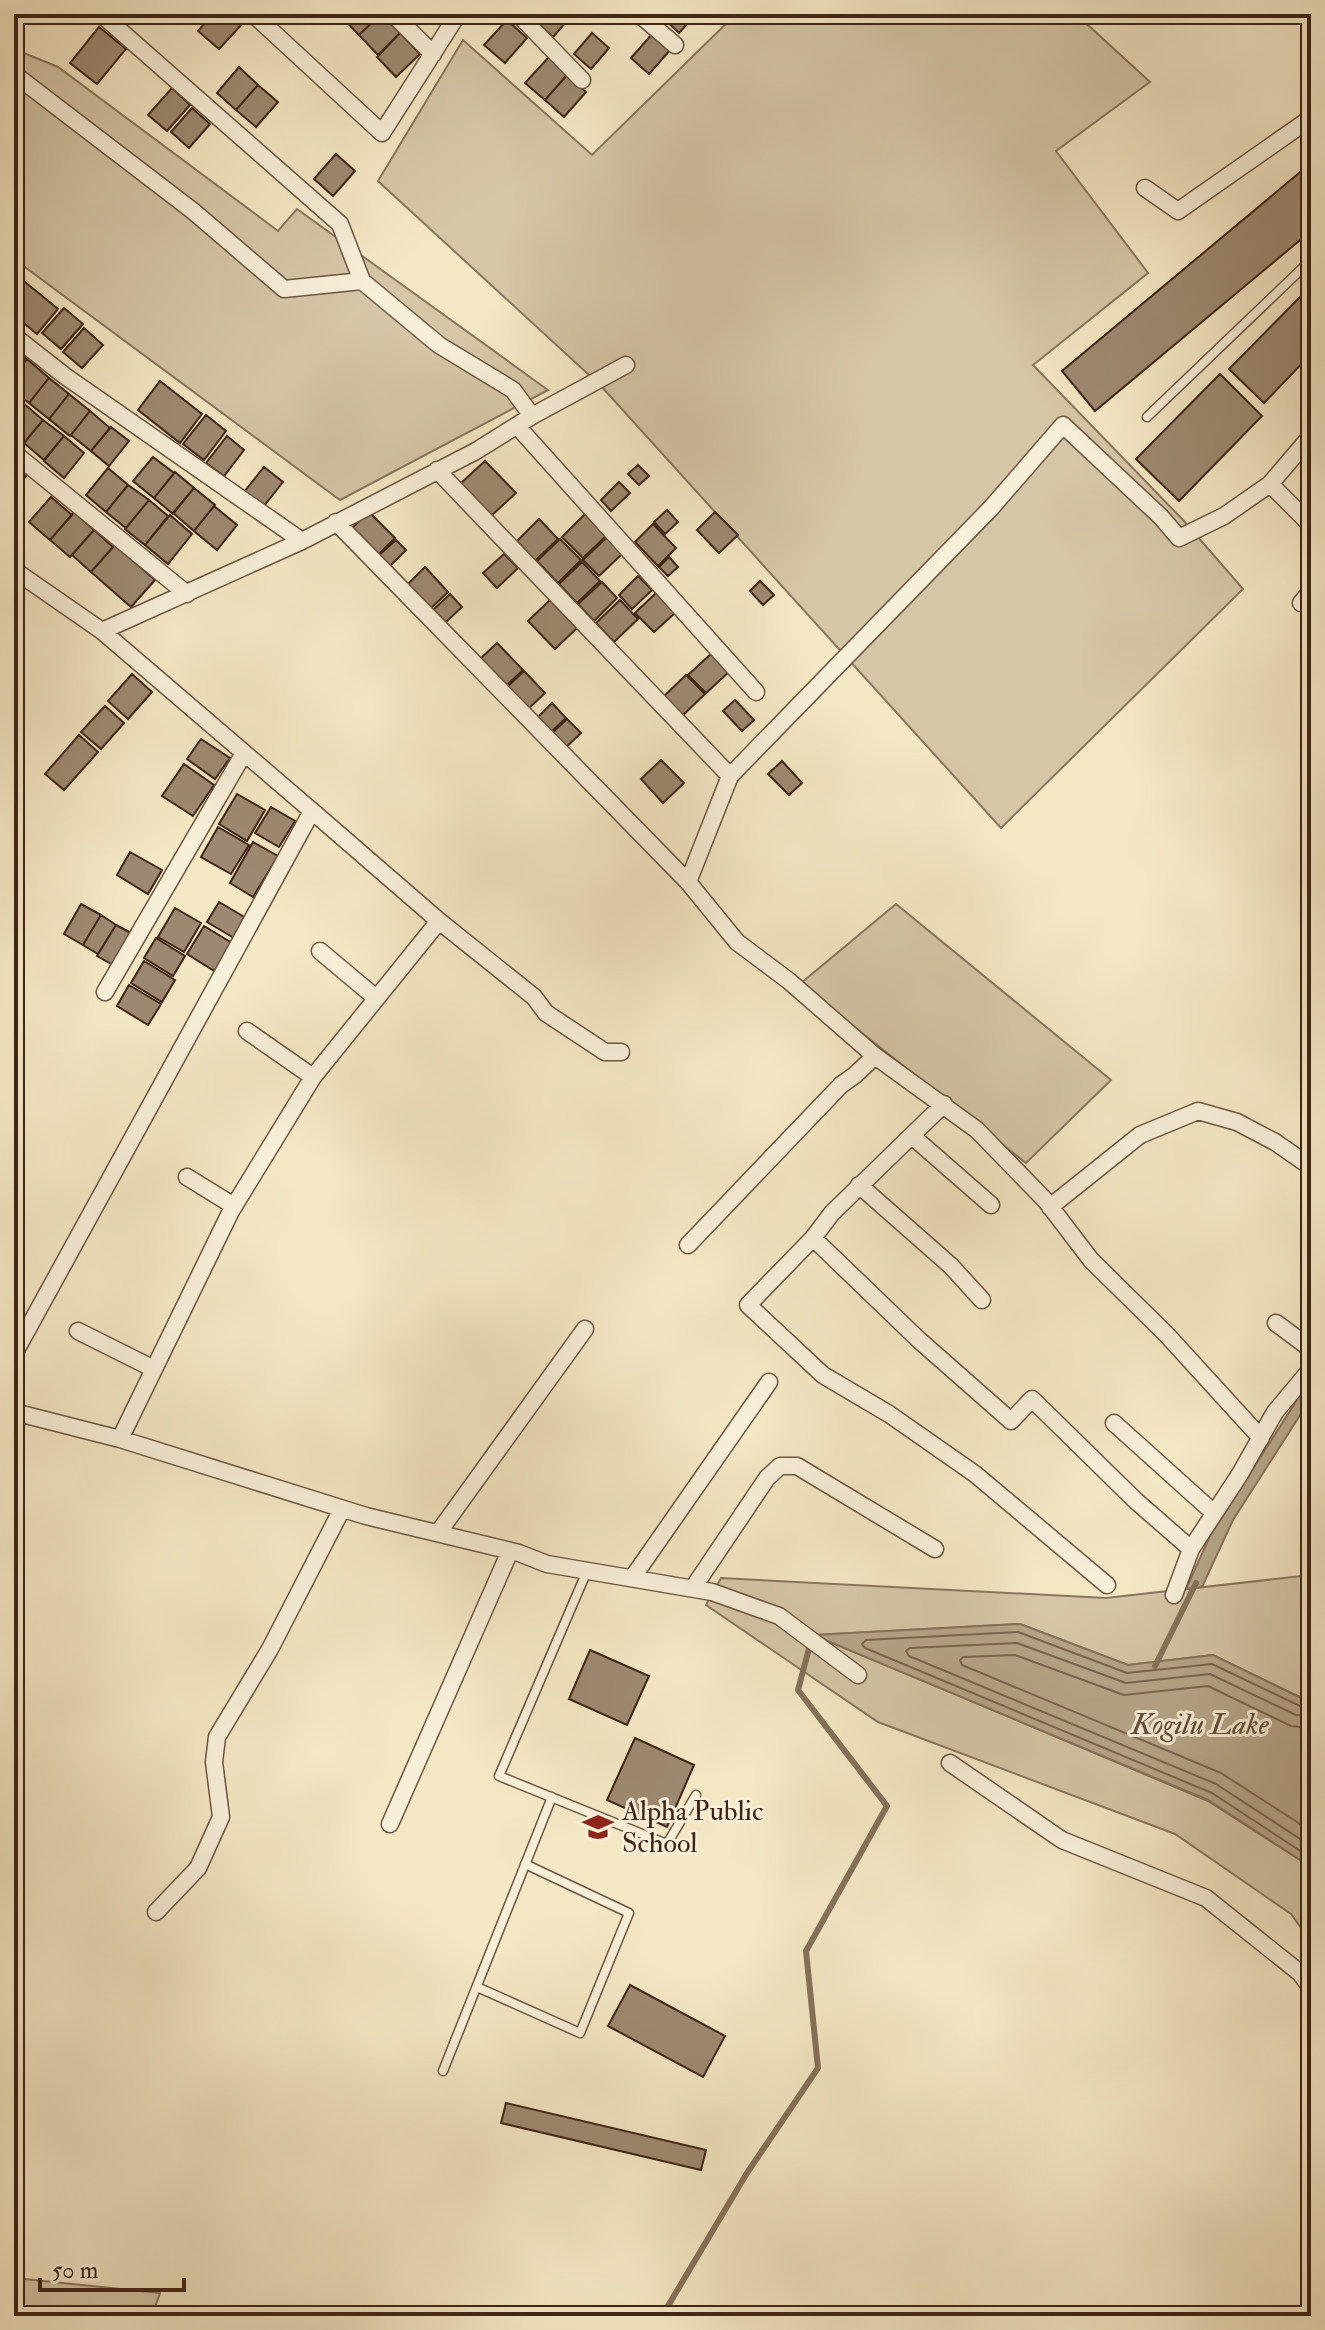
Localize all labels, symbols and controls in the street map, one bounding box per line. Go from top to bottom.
water label: Kogilu Lake [1129,1706,1270,1743]
place label: Alpha Public School [621,1794,763,1861]
school or university icon: Alpha Public School [581,1810,615,1844]
scale bar [40,2242,184,2292]
text: 50 m [52,2255,99,2286]

